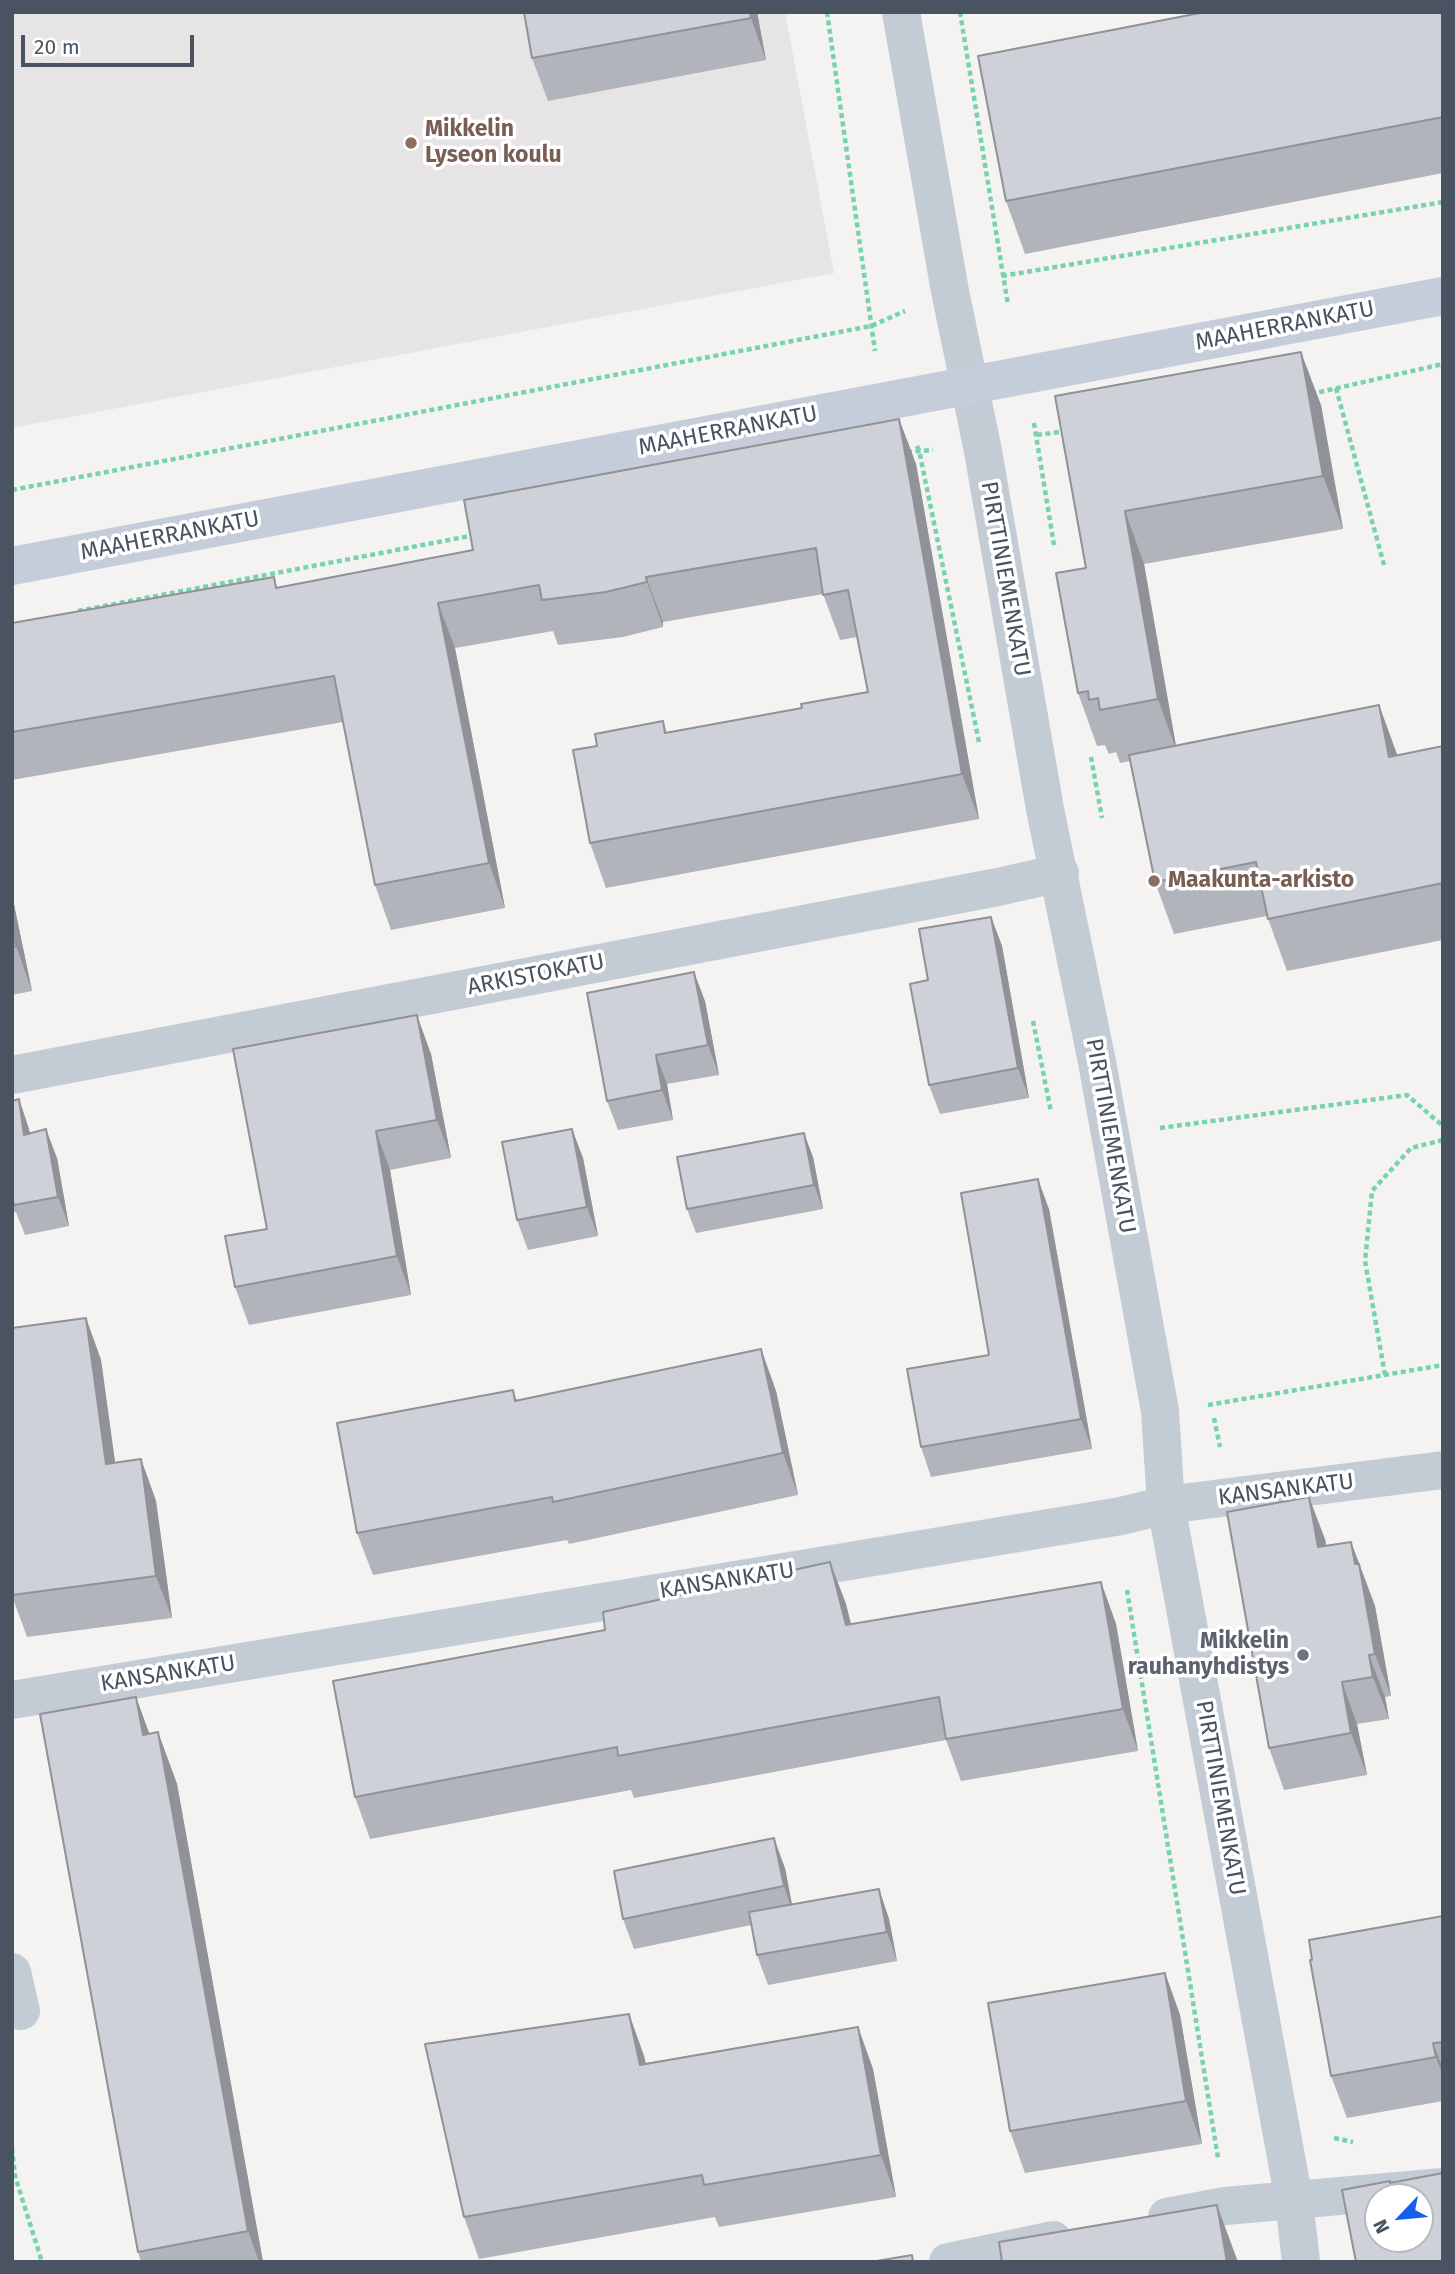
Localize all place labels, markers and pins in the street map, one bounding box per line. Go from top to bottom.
place label: Mikkelin Lyseon koulu [425,116,562,170]
marker: Mikkelin Lyseon koulu [403,135,419,151]
place label: Maakunta-arkisto [1168,867,1354,895]
marker: Maakunta-arkisto [1146,873,1162,889]
place label: Mikkelin rauhanyhdistys [1128,1628,1289,1682]
marker: Mikkelin rauhanyhdistys [1295,1647,1311,1663]

